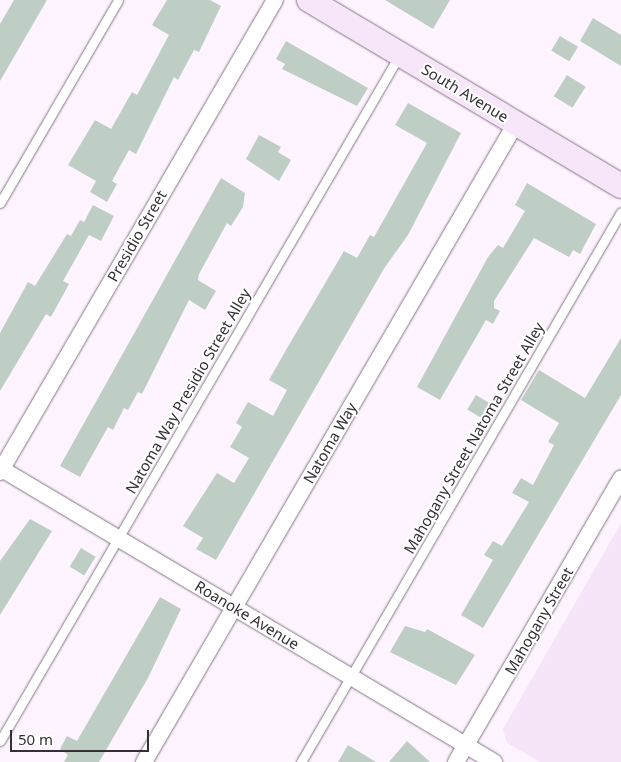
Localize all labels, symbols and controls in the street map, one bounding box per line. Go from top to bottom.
street label: South Avenue [418,60,512,126]
street label: Presidio Street [104,187,170,285]
street label: Natoma Way Presidio Street Alley [122,285,254,497]
street label: Mahogany Street Natoma Street Alley [400,319,548,557]
street label: Natoma Way [300,399,360,487]
street label: Mahogany Street [501,564,577,678]
street label: Roanoke Avenue [192,577,302,653]
scale bar [12,720,151,752]
text: 50 m [18,729,53,749]

